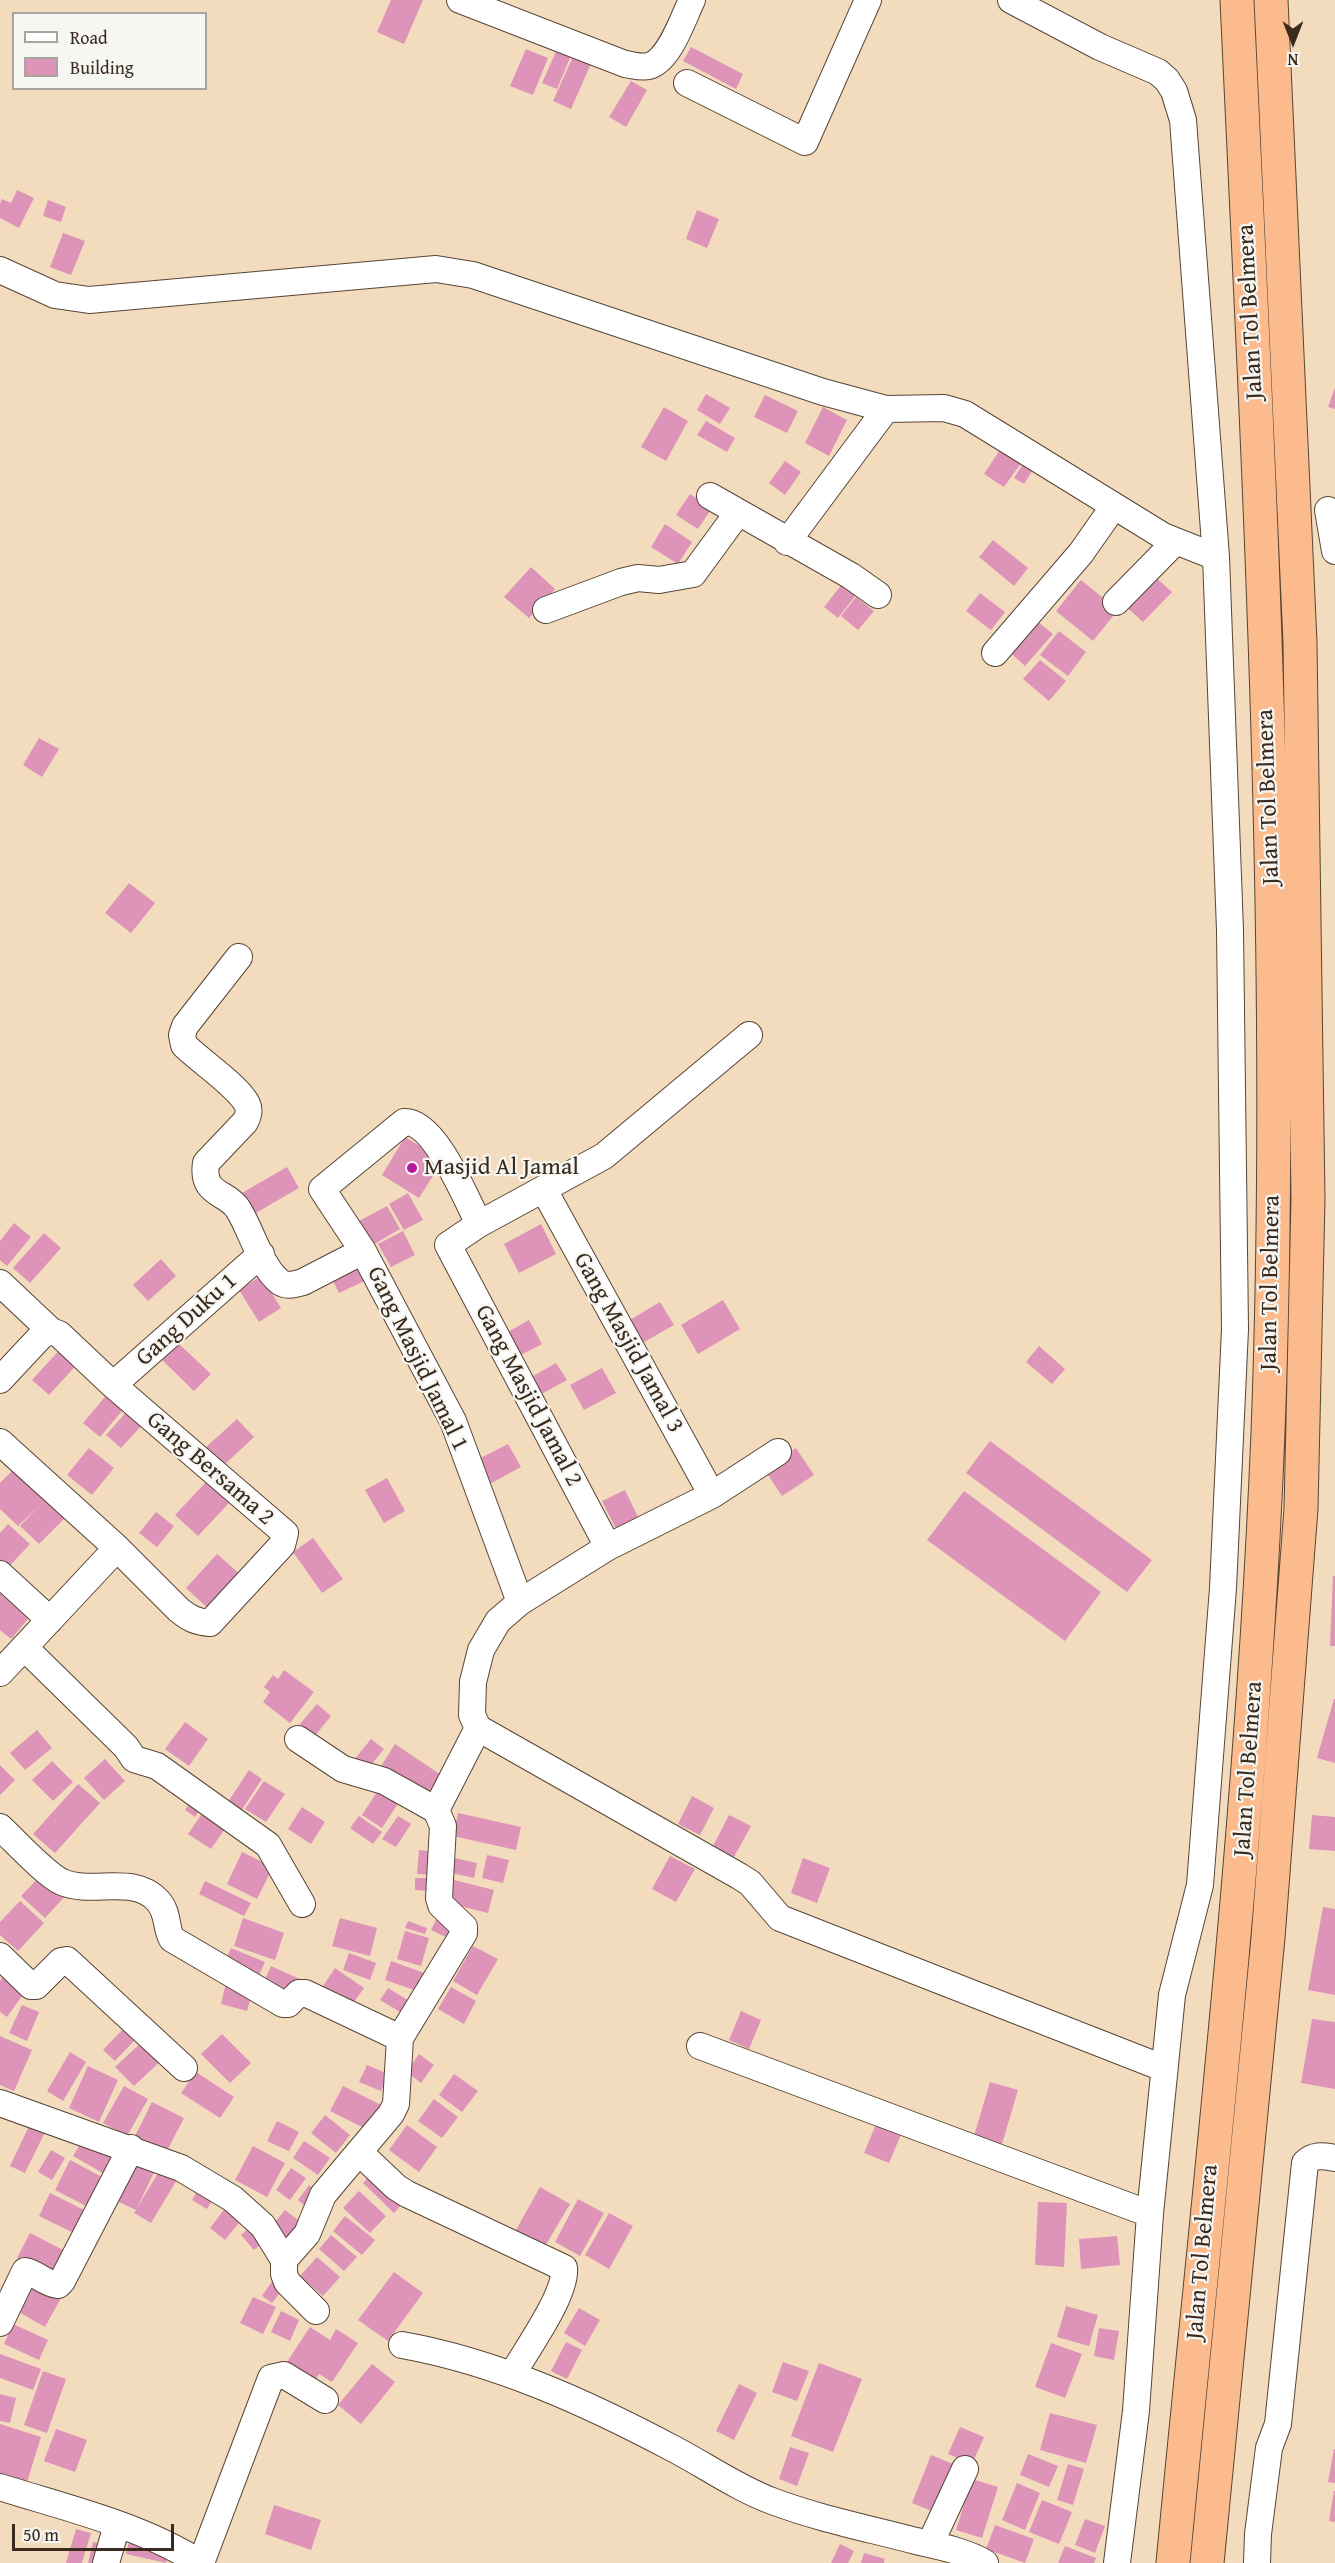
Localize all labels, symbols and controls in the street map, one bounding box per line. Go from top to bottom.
legend [12,12,207,90]
north arrow [1263,12,1323,72]
text: Road [70,24,108,51]
text: N [1288,48,1298,72]
text: Building [70,54,134,81]
street label: Jalan Tol Belmera [1232,223,1270,401]
street label: Jalan Tol Belmera [1252,709,1286,885]
place label: Masjid Al Jamal [424,1154,579,1182]
marker: Masjid Al Jamal [405,1161,419,1175]
street label: Jalan Tol Belmera [1255,1195,1287,1371]
street label: Gang Masjid Jamal 3 [567,1248,689,1438]
street label: Gang Masjid Jamal 1 [360,1262,474,1456]
street label: Gang Duku 1 [131,1267,243,1373]
street label: Gang Masjid Jamal 2 [468,1300,588,1492]
street label: Gang Bersama 2 [140,1406,280,1532]
street label: Jalan Tol Belmera [1228,1680,1270,1858]
street label: Jalan Tol Belmera [1181,2163,1225,2341]
scale bar [15,2512,177,2550]
text: 50 m [23,2521,59,2548]

